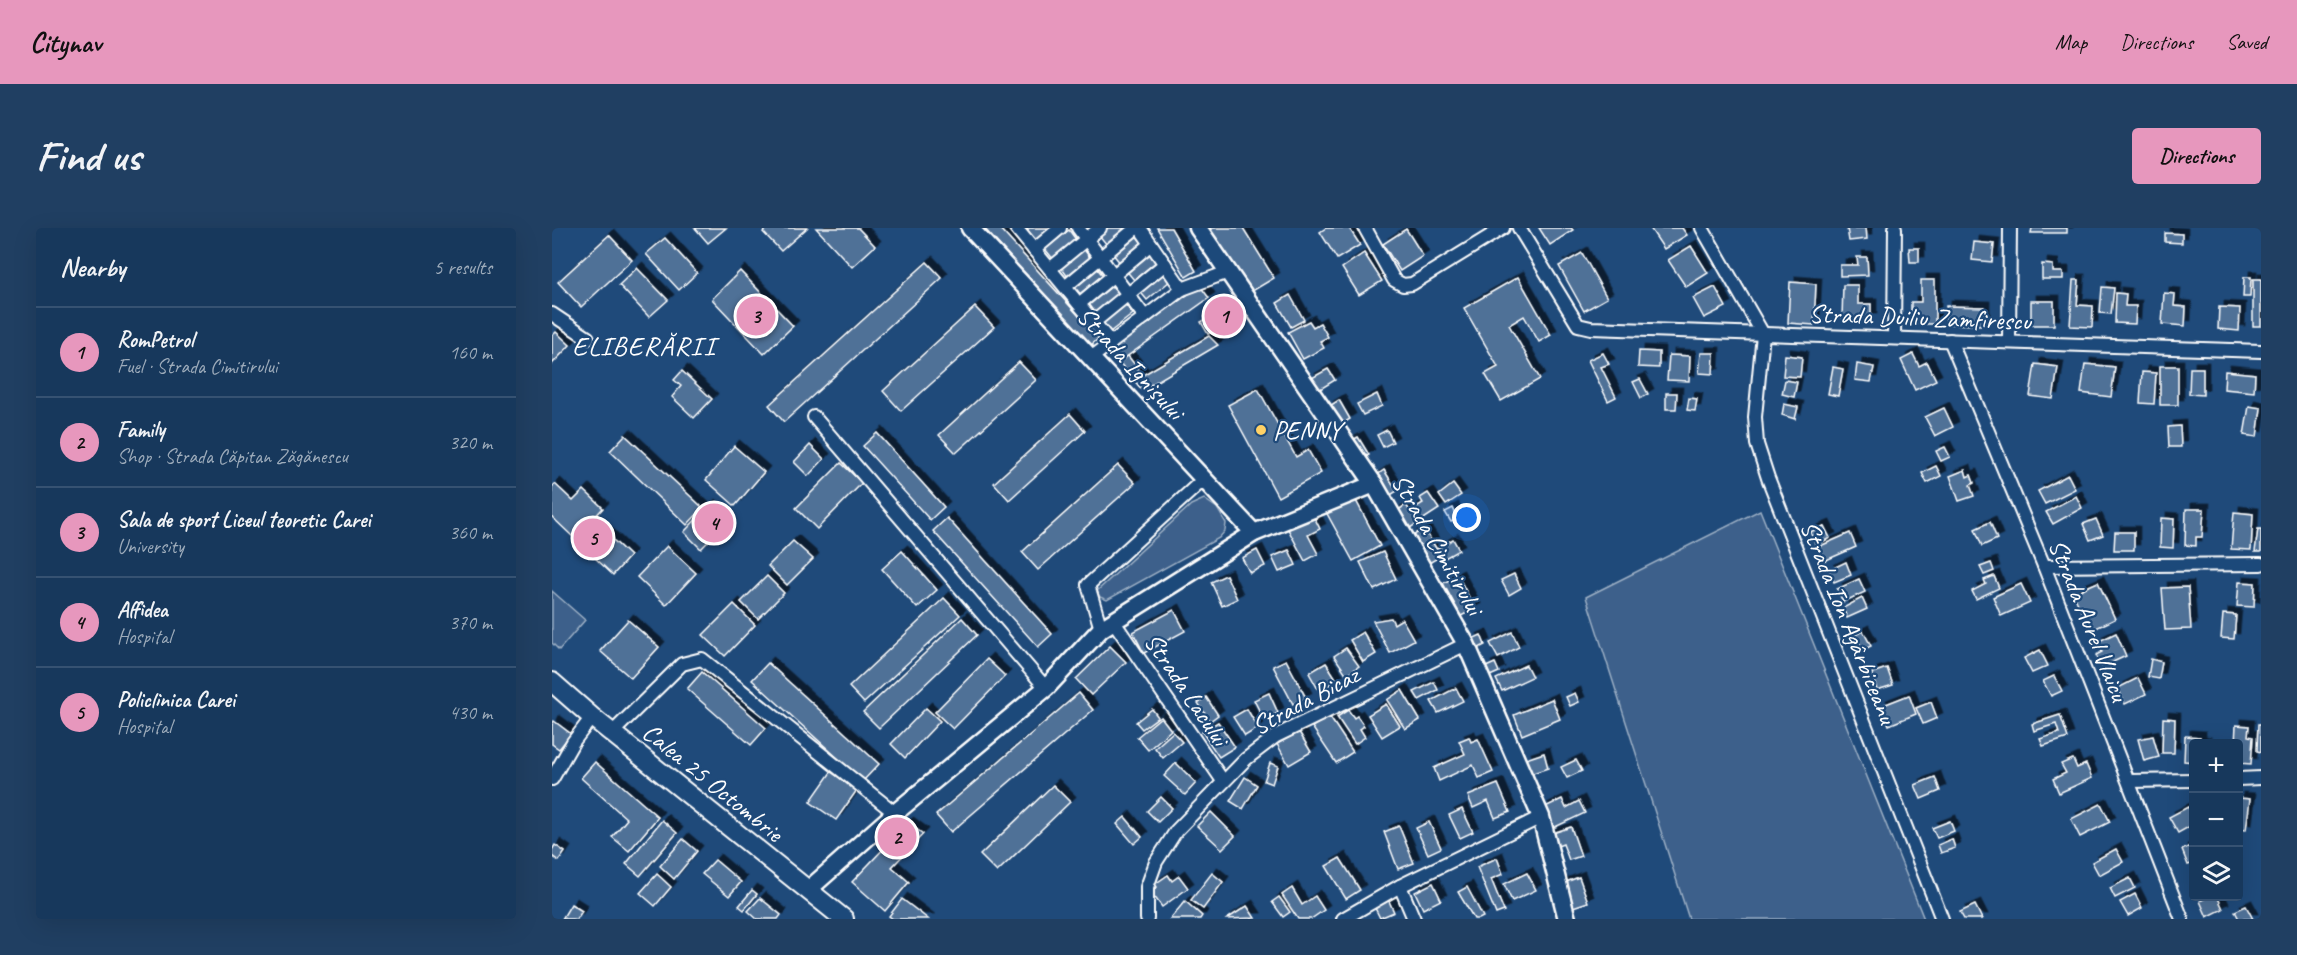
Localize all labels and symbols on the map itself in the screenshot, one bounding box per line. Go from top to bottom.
pin: 3 [736,294,776,338]
pin: 1 [1204,294,1244,338]
street label: Strada Duiliu Zamfirescu [1809,297,2033,338]
street label: Strada Ignișului [1070,300,1194,429]
district label: ELIBERĂRII [572,329,720,363]
place label: PENNY [1273,414,1346,447]
marker: PENNY [1254,423,1268,437]
street label: Strada Cimitirului [1384,468,1493,623]
pin: 4 [694,500,734,546]
your location [1452,503,1481,532]
pin: 5 [574,516,612,560]
street label: Strada Ion Agârbiceanu [1793,516,1905,730]
street label: Strada Aurel Vlaicu [2041,534,2137,707]
street label: Strada Lacului [1137,627,1238,755]
street label: Strada Bicaz [1246,657,1367,742]
street label: Calea 25 Octombrie [636,716,791,850]
pin: 2 [878,814,916,860]

